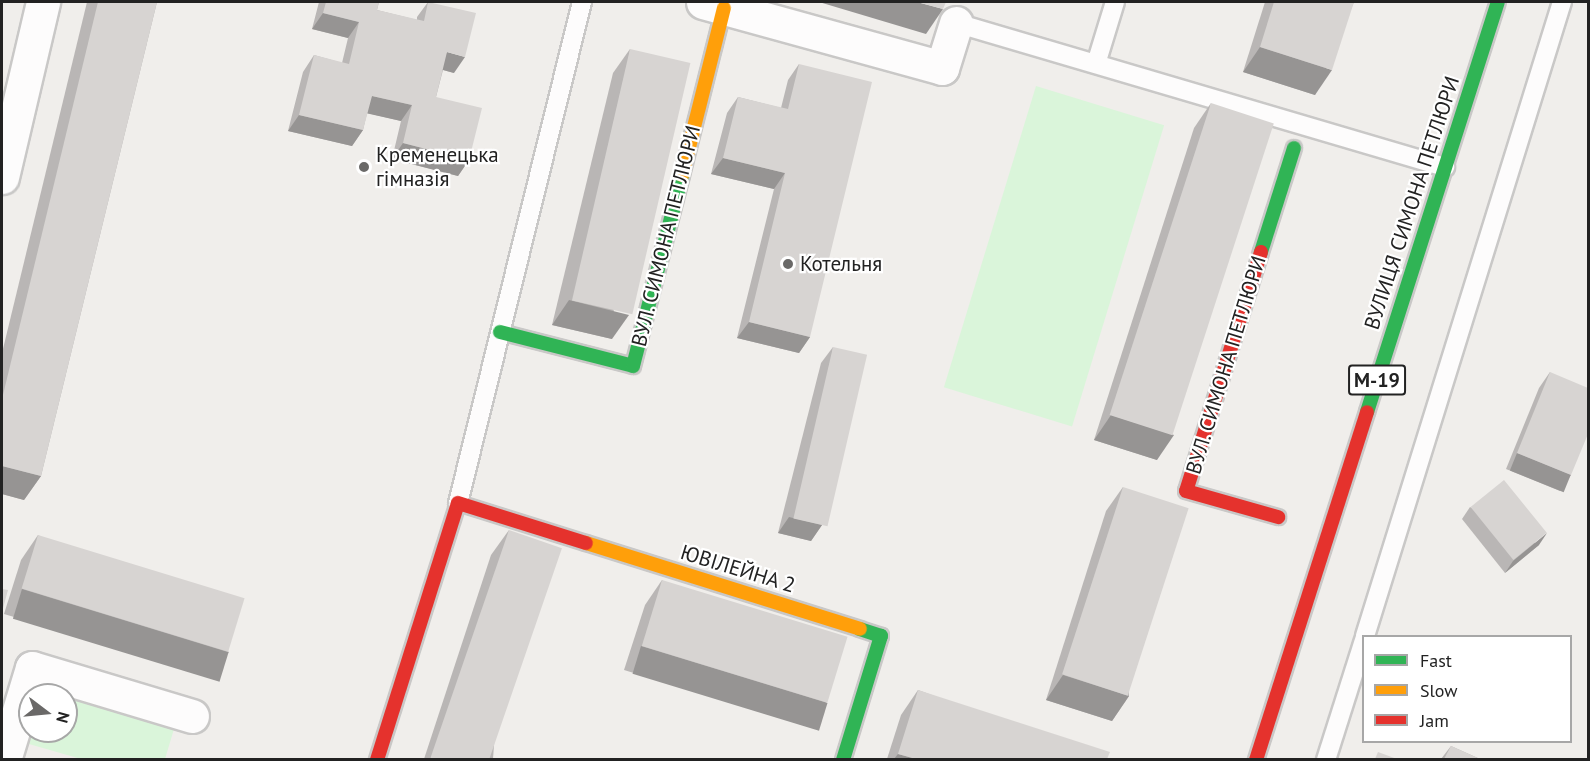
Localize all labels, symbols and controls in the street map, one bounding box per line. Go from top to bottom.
street label: ВУЛИЦЯ СИМОНА ПЕТЛЮРИ [1359,73,1465,333]
street label: ВУЛ. СИМОНА ПЕТЛЮРИ [626,122,706,350]
place label: Кременецька гімназія [376,142,499,192]
marker: Кременецька гімназія [357,160,371,174]
place label: Котельня [800,251,882,277]
street label: ВУЛ. СИМОНА ПЕТЛЮРИ [1180,252,1272,478]
marker: Котельня [781,257,795,271]
road number: М-19 [1347,363,1407,397]
street label: ЮВІЛЕЙНА 2 [677,540,799,598]
legend [1362,635,1572,743]
text: Fast [1420,649,1452,672]
text: Slow [1420,679,1458,702]
north arrow [18,683,78,743]
text: Jam [1420,709,1449,732]
text: N [52,710,74,725]

